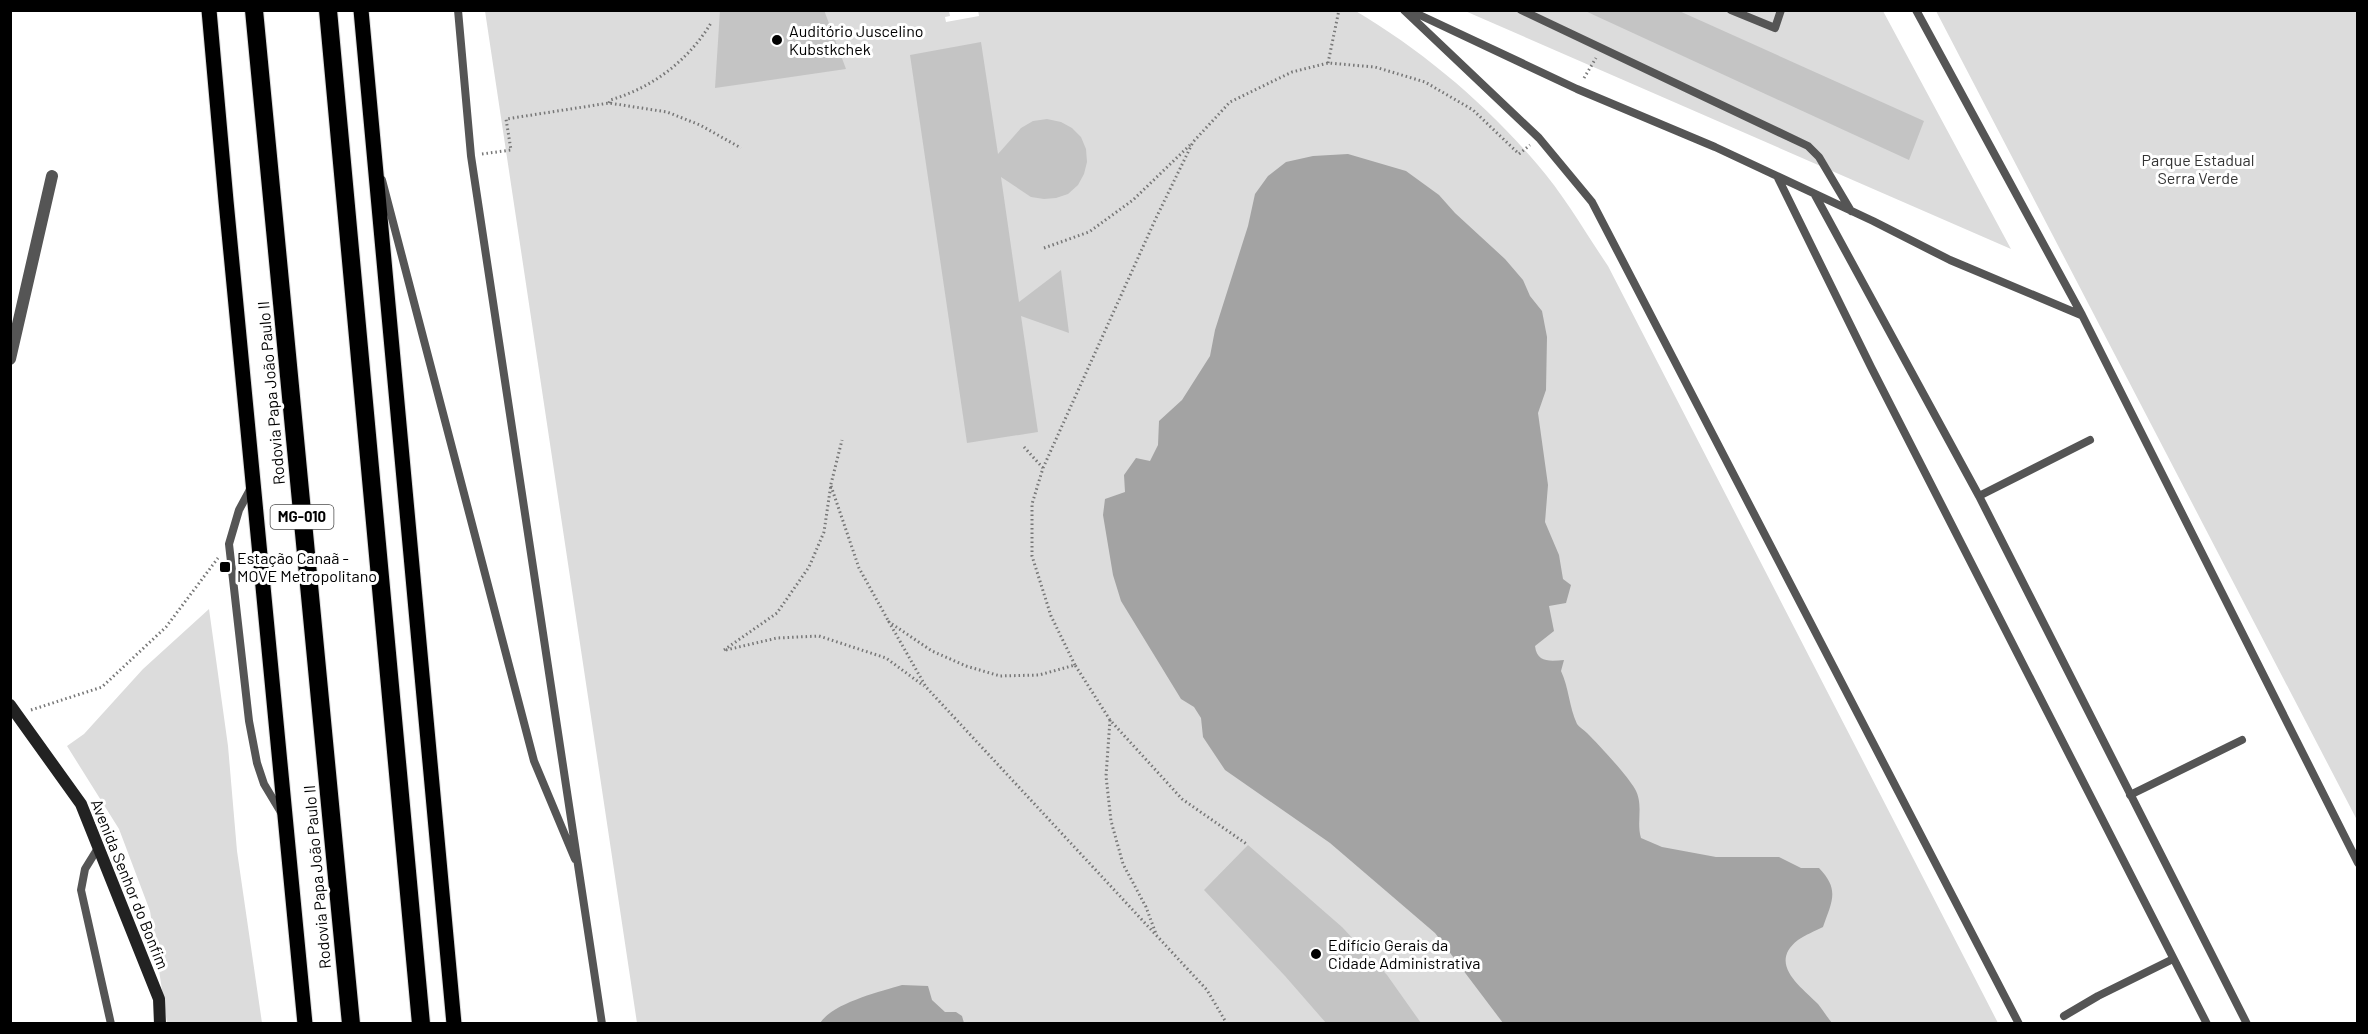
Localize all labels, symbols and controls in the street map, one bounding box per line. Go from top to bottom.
place label: Auditório Juscelino Kubstkchek [789,21,923,58]
marker: Auditório Juscelino Kubstkchek [770,33,784,47]
park label: Parque Estadual Serra Verde [2142,150,2254,187]
street label: Rodovia Papa João Paulo II [253,300,288,486]
road number: MG-010 [270,505,334,529]
place label: Estação Canaã - MOVE Metropolitano [237,548,377,585]
marker: Estação Canaã - MOVE Metropolitano [218,560,232,574]
street label: Rodovia Papa João Paulo II [299,784,334,970]
street label: Avenida Senhor do Bonfim [88,796,173,972]
place label: Edifício Gerais da Cidade Administrativa [1328,935,1480,972]
marker: Edifício Gerais da Cidade Administrativa [1309,947,1323,961]

